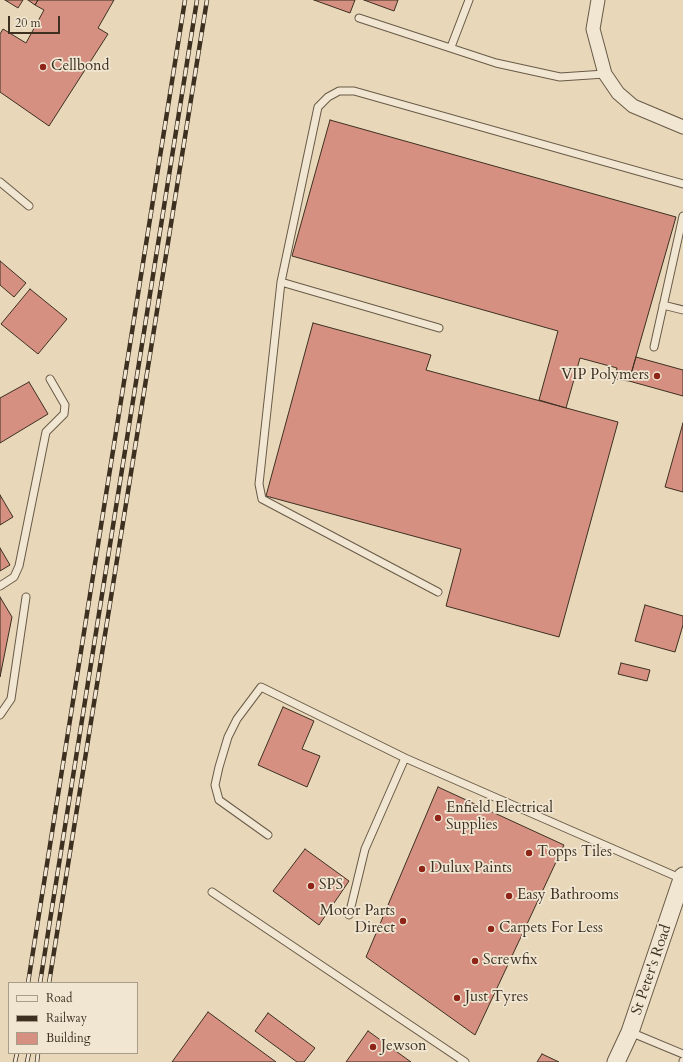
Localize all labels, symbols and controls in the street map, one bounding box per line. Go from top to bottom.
scale bar [10,8,62,34]
text: 20 m [15,15,41,31]
place label: Cellbond [51,58,110,76]
marker: Cellbond [38,62,48,72]
place label: VIP Polymers [561,367,649,385]
marker: VIP Polymers [652,371,662,381]
place label: Enfield Electrical Supplies [446,800,553,835]
marker: Enfield Electrical Supplies [433,813,443,823]
place label: Topps Tiles [537,844,612,862]
marker: Topps Tiles [524,848,534,858]
place label: Dulux Paints [430,860,512,878]
marker: Dulux Paints [417,864,427,874]
place label: SPS [319,877,343,895]
marker: SPS [306,881,316,891]
place label: Easy Bathrooms [517,887,619,905]
marker: Easy Bathrooms [504,891,514,901]
place label: Motor Parts Direct [320,903,395,938]
marker: Motor Parts Direct [398,916,408,926]
place label: Carpets For Less [499,920,603,938]
street label: St Peter's Road [628,922,676,1018]
marker: Carpets For Less [486,924,496,934]
place label: Screwfix [483,952,538,970]
marker: Screwfix [470,956,480,966]
legend [8,982,138,1054]
place label: Just Tyres [465,989,528,1007]
text: Road [46,990,72,1006]
marker: Just Tyres [452,993,462,1003]
text: Railway [46,1010,87,1026]
text: Building [46,1030,90,1046]
place label: Jewson [381,1038,427,1056]
marker: Jewson [368,1042,378,1052]

